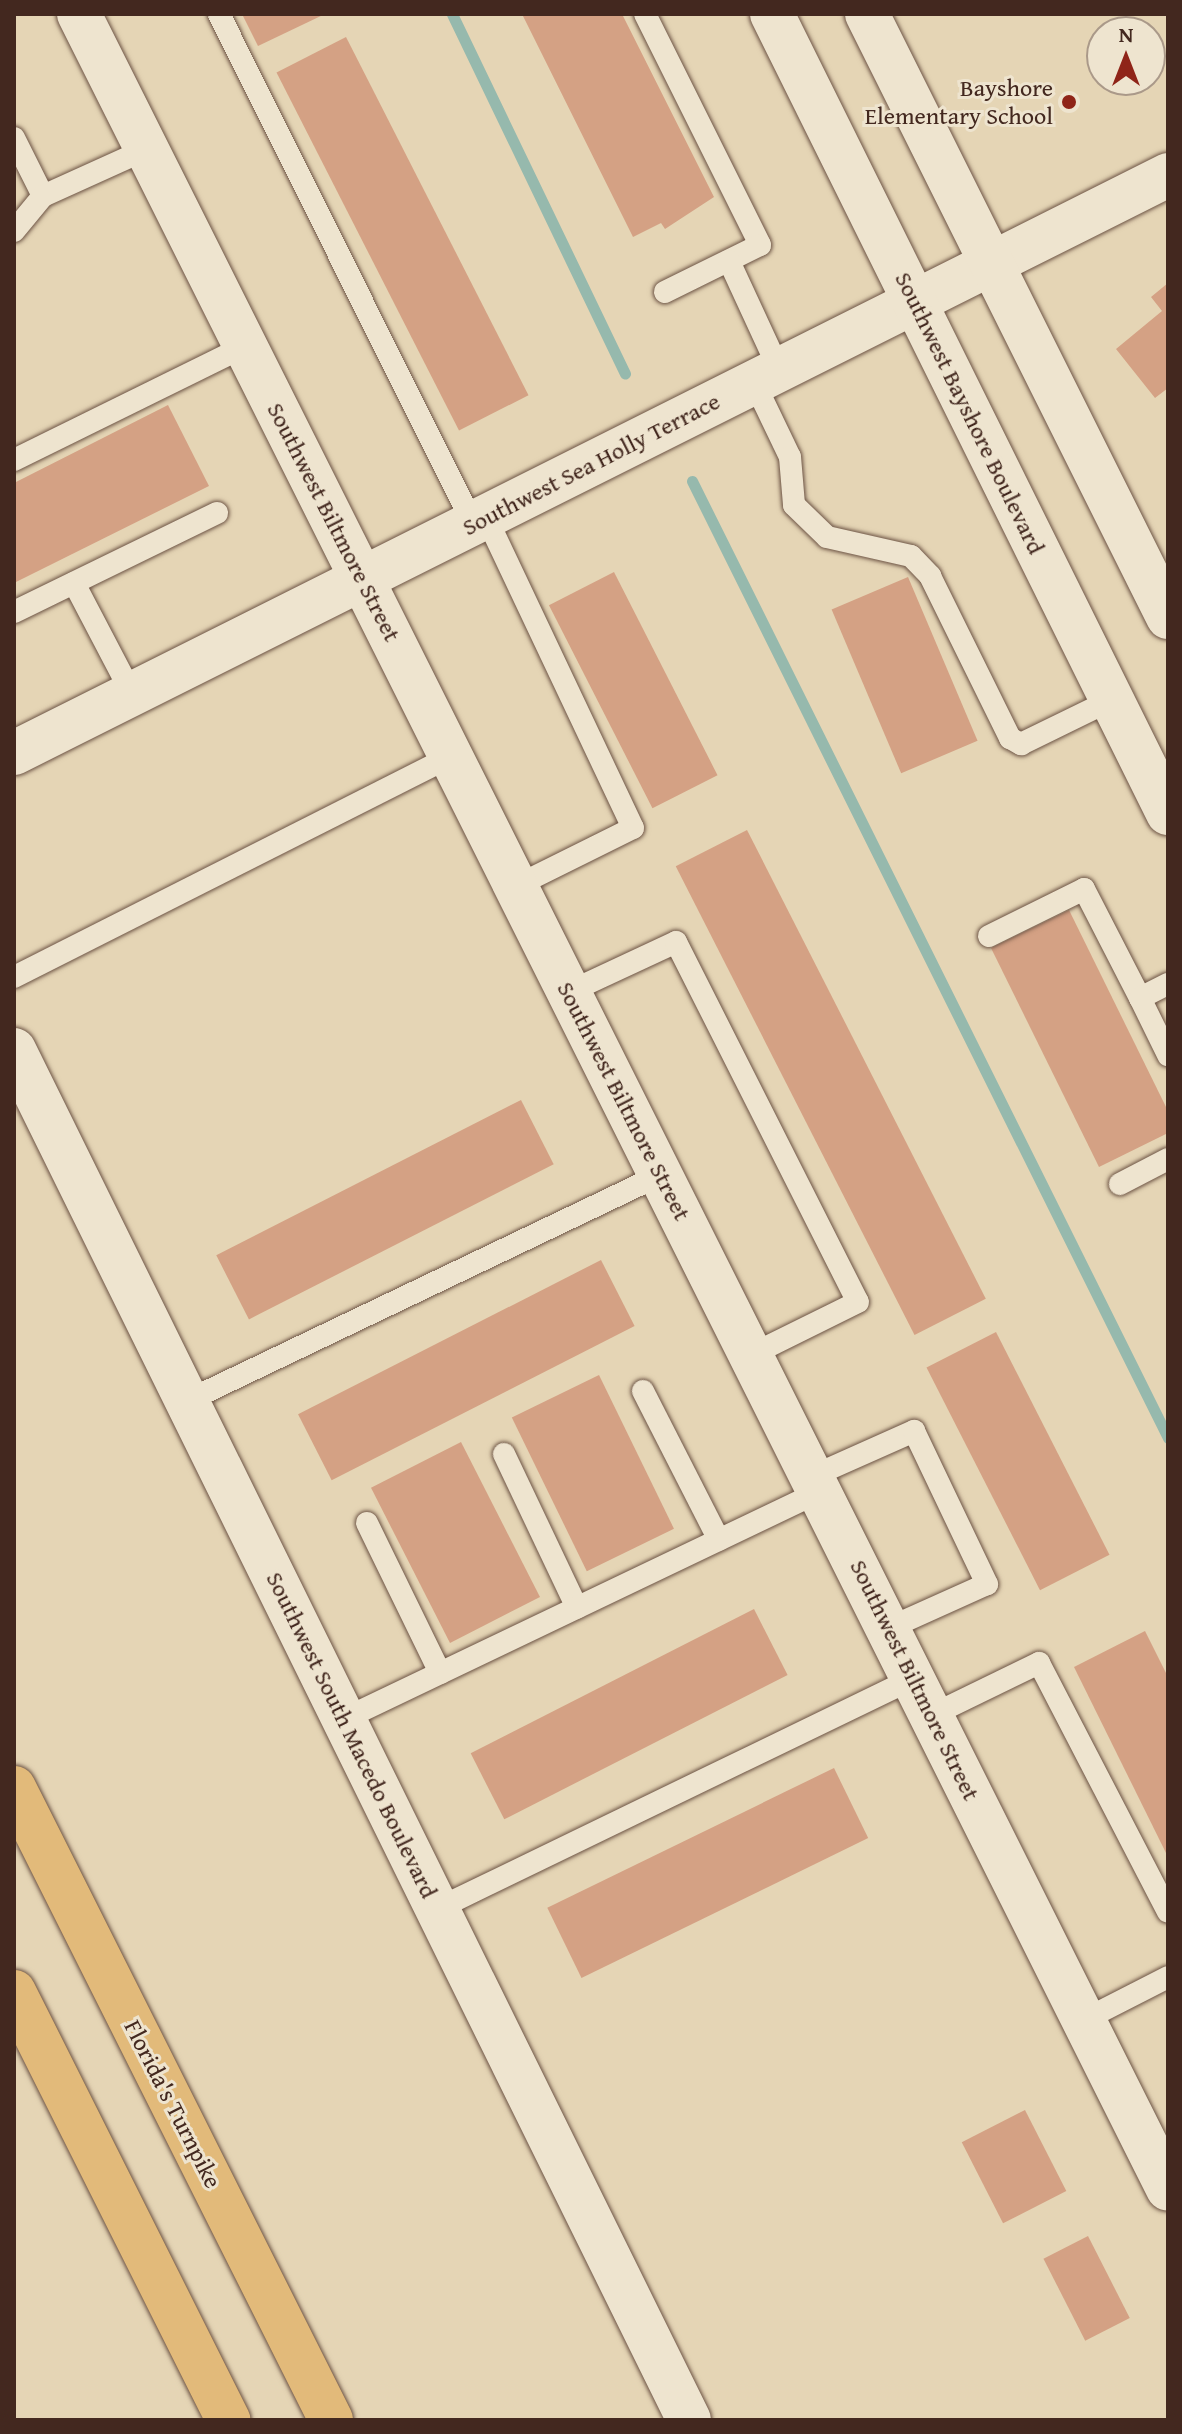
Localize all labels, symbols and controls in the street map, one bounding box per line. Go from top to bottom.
north arrow [1086,16,1166,96]
text: N [1119,18,1133,50]
place label: Bayshore Elementary School [865,74,1053,130]
marker: Bayshore Elementary School [1060,93,1078,111]
street label: Southwest Bayshore Boulevard [889,267,1051,559]
street label: Southwest Sea Holly Terrace [457,386,725,542]
street label: Southwest Biltmore Street [261,398,407,646]
street label: Southwest Biltmore Street [551,977,697,1225]
street label: Southwest Biltmore Street [844,1555,986,1805]
street label: Southwest South Macedo Boulevard [260,1567,444,1903]
street label: Florida's Turnpike [118,2015,228,2193]

